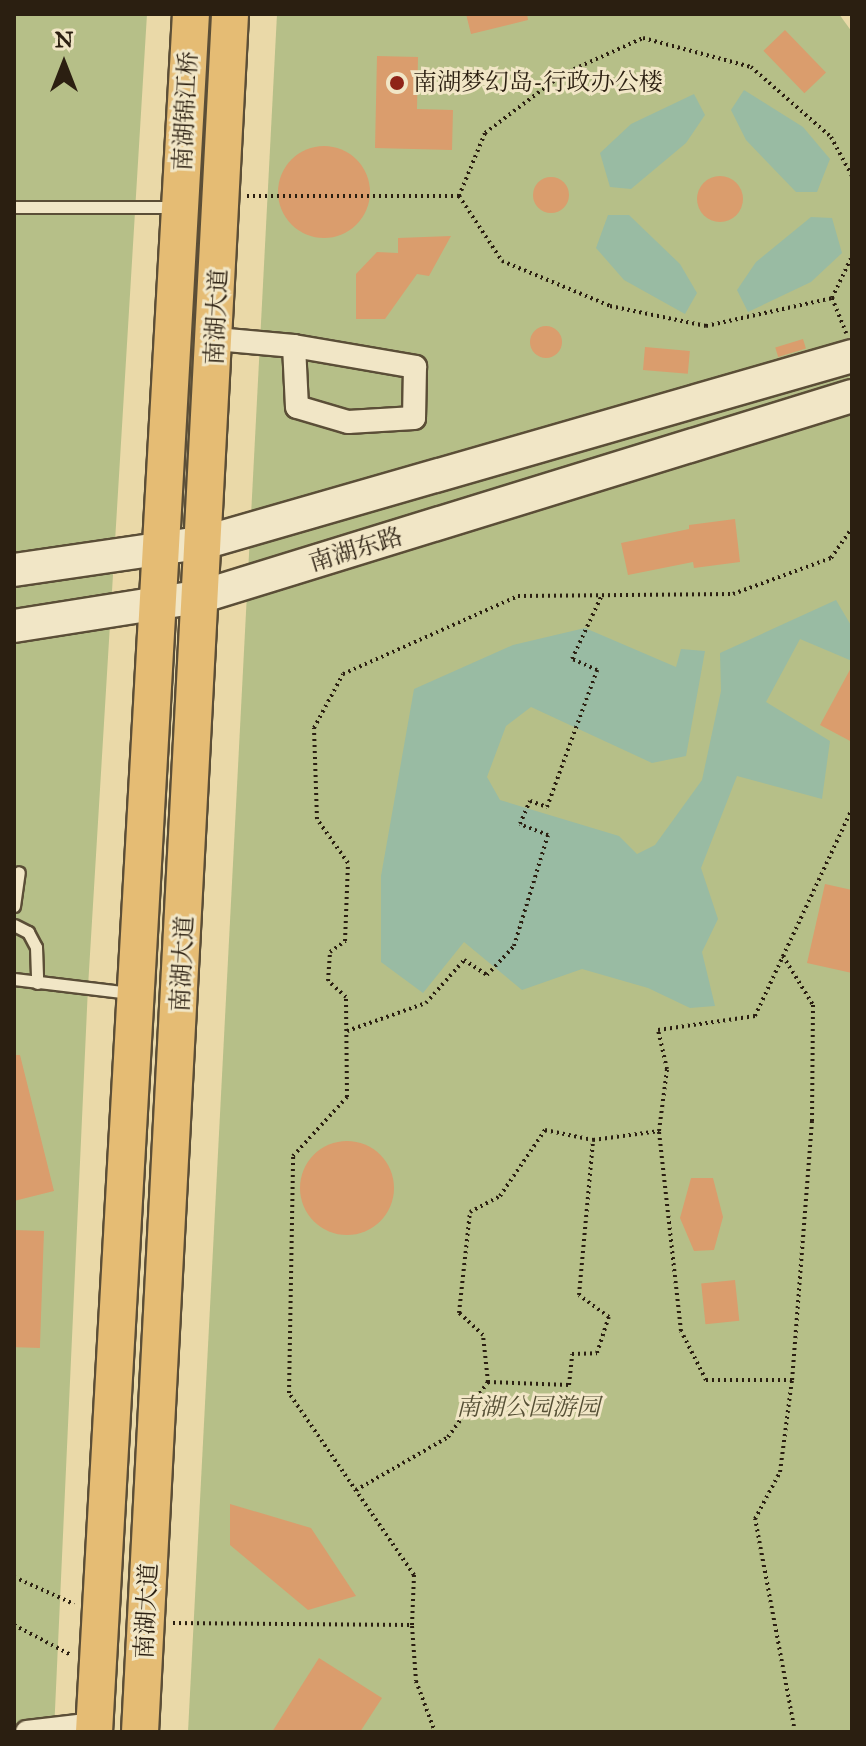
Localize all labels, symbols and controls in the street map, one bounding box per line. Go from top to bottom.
north arrow [24,24,104,104]
text: N [55,26,73,53]
street label: 南湖锦江桥 [168,50,204,172]
place label: 南湖梦幻岛-行政办公楼 [413,69,663,97]
marker: 南湖梦幻岛-行政办公楼 [388,74,406,92]
street label: 南湖大道 [200,268,234,366]
street label: 南湖东路 [306,522,406,578]
street label: 南湖大道 [166,915,200,1013]
park label: 南湖公园游园 [456,1394,600,1422]
street label: 南湖大道 [130,1562,164,1660]

